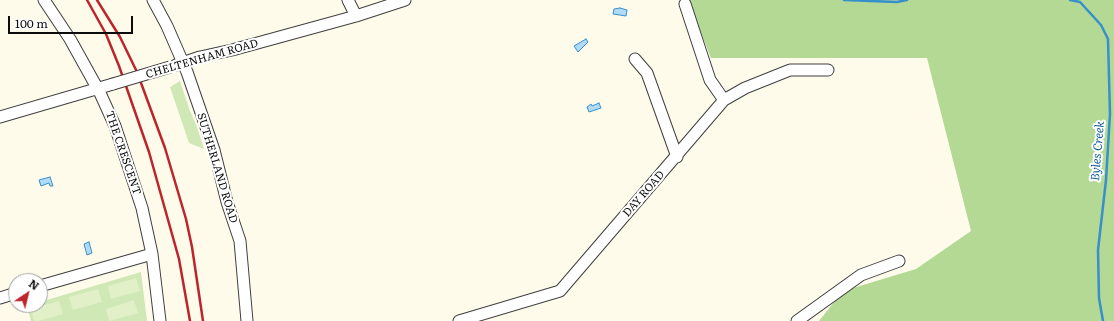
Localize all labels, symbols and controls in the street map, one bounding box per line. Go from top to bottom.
scale bar [10,8,135,34]
text: 100 m [15,14,48,32]
street label: CHELTENHAM ROAD [144,37,260,81]
street label: THE CRESCENT [102,109,144,197]
street label: SUTHERLAND ROAD [194,111,240,225]
water label: Byles Creek [1088,120,1108,182]
street label: DAY ROAD [620,168,668,220]
north arrow [8,273,48,313]
text: N [26,275,43,293]

